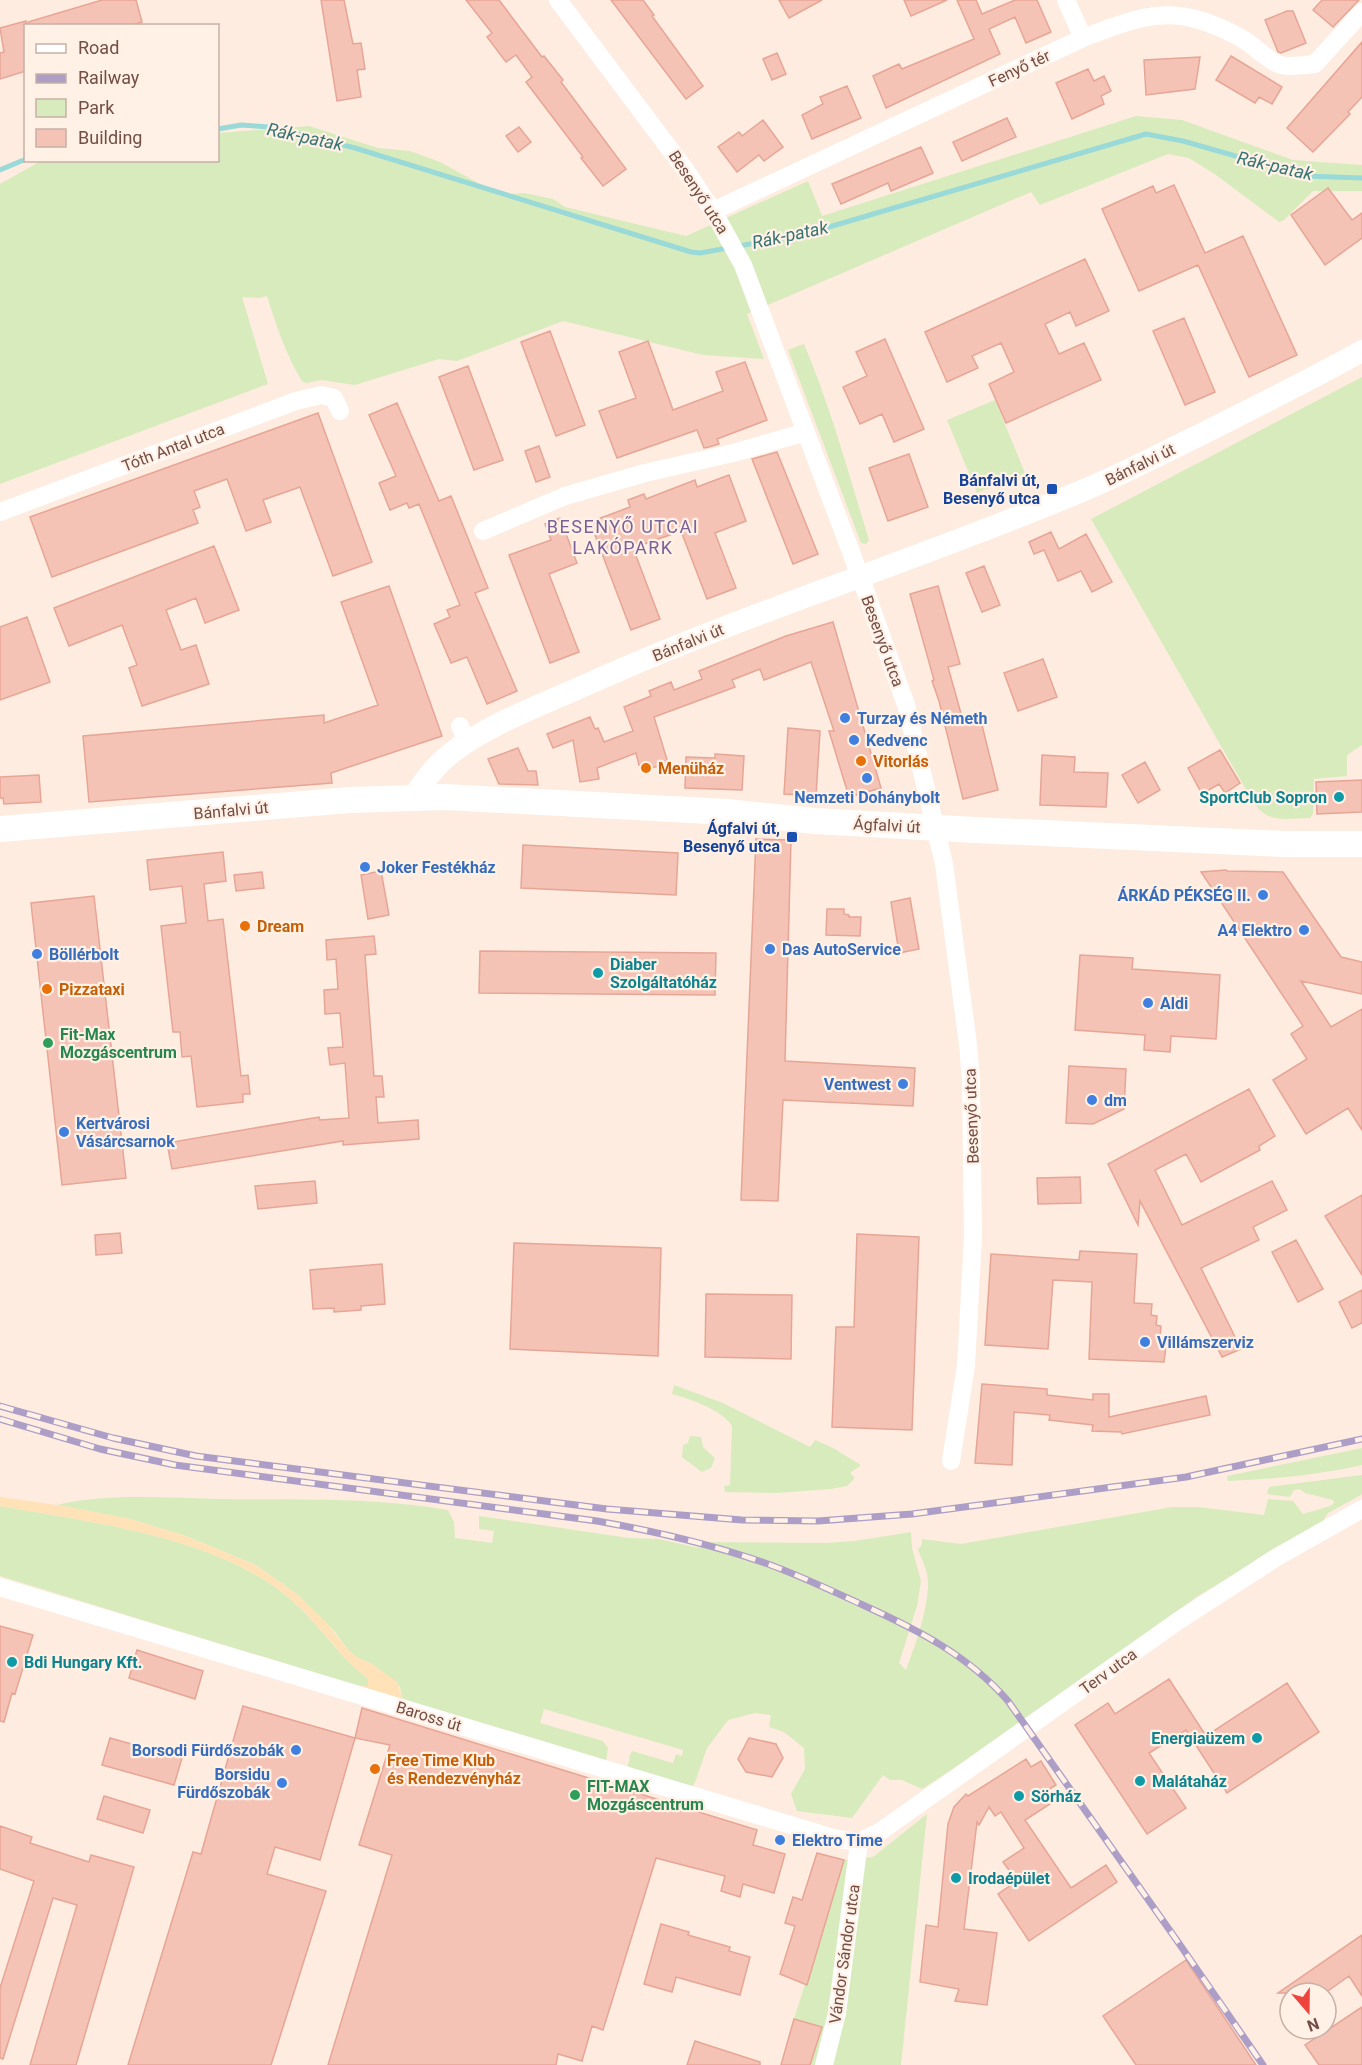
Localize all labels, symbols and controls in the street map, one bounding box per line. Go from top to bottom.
legend [24,24,219,162]
text: Road [78,37,119,58]
street label: Fenyő tér [985,46,1054,91]
text: Railway [78,67,140,88]
text: Park [78,97,115,118]
water label: Rák-patak [265,118,346,155]
text: Building [78,127,142,148]
street label: Besenyő utca [665,147,733,238]
water label: Rák-patak [1235,147,1316,185]
water label: Rák-patak [750,216,831,253]
street label: Tóth Antal utca [119,419,227,476]
street label: Bánfalvi út [1102,439,1178,489]
place label: Bánfalvi út, Besenyő utca [943,471,1040,508]
marker: Bánfalvi út, Besenyő utca [1045,482,1059,496]
district label: BESENYŐ UTCAI LAKÓPARK [547,516,699,558]
street label: Besenyő utca [857,593,908,689]
street label: Bánfalvi út [650,620,727,665]
place label: Turzay és Németh [857,709,987,728]
marker: Turzay és Németh [838,711,852,725]
place label: Kedvenc [866,731,928,750]
marker: Kedvenc [847,733,861,747]
place label: Vitorlás [873,752,929,771]
marker: Vitorlás [854,754,868,768]
place label: Menüház [658,759,724,778]
marker: Menüház [639,761,653,775]
marker: Nemzeti Dohánybolt [860,771,874,785]
place label: Nemzeti Dohánybolt [794,788,940,807]
place label: SportClub Sopron [1199,788,1327,807]
marker: SportClub Sopron [1332,790,1346,804]
street label: Bánfalvi út [193,798,269,823]
street label: Ágfalvi út [853,814,921,837]
place label: Ágfalvi út, Besenyő utca [683,819,780,856]
marker: Ágfalvi út, Besenyő utca [785,830,799,844]
place label: Joker Festékház [377,858,496,877]
marker: Joker Festékház [358,860,372,874]
place label: ÁRKÁD PÉKSÉG II. [1117,886,1251,905]
marker: ÁRKÁD PÉKSÉG II. [1256,888,1270,902]
place label: Dream [257,917,304,936]
marker: Dream [238,919,252,933]
place label: A4 Elektro [1218,921,1292,940]
marker: A4 Elektro [1297,923,1311,937]
place label: Das AutoService [782,940,901,959]
marker: Das AutoService [763,942,777,956]
place label: Böllérbolt [49,945,119,964]
marker: Böllérbolt [30,947,44,961]
place label: Diaber Szolgáltatóház [610,955,717,992]
marker: Diaber Szolgáltatóház [591,966,605,980]
place label: Pizzataxi [59,980,125,999]
marker: Pizzataxi [40,982,54,996]
place label: Aldi [1160,994,1188,1013]
marker: Aldi [1141,996,1155,1010]
place label: Fit-Max Mozgáscentrum [60,1025,177,1062]
marker: Fit-Max Mozgáscentrum [41,1036,55,1050]
street label: Besenyő utca [960,1068,983,1164]
place label: Ventwest [824,1075,892,1094]
marker: Ventwest [896,1077,910,1091]
place label: dm [1104,1091,1127,1110]
marker: dm [1085,1093,1099,1107]
place label: Kertvárosi Vásárcsarnok [76,1114,175,1151]
marker: Kertvárosi Vásárcsarnok [57,1125,71,1139]
place label: Villámszerviz [1157,1333,1254,1352]
marker: Villámszerviz [1138,1335,1152,1349]
street label: Terv utca [1076,1644,1140,1698]
place label: Bdi Hungary Kft. [24,1653,142,1672]
marker: Bdi Hungary Kft. [5,1655,19,1669]
street label: Baross út [394,1698,464,1735]
place label: Energiaüzem [1151,1729,1245,1748]
marker: Energiaüzem [1250,1731,1264,1745]
place label: Borsodi Fürdőszobák [132,1741,284,1760]
marker: Borsodi Fürdőszobák [289,1743,303,1757]
place label: Free Time Klub és Rendezvényház [387,1751,521,1788]
marker: Free Time Klub és Rendezvényház [368,1762,382,1776]
place label: Borsidu Fürdőszobák [177,1765,270,1802]
place label: Malátaház [1152,1772,1227,1791]
marker: Malátaház [1133,1774,1147,1788]
marker: Borsidu Fürdőszobák [275,1776,289,1790]
place label: FIT-MAX Mozgáscentrum [587,1777,704,1814]
place label: Sörház [1031,1787,1081,1806]
marker: FIT-MAX Mozgáscentrum [568,1788,582,1802]
marker: Sörház [1012,1789,1026,1803]
place label: Elektro Time [792,1831,883,1850]
marker: Elektro Time [773,1833,787,1847]
place label: Irodaépület [968,1869,1050,1888]
marker: Irodaépület [949,1871,963,1885]
street label: Vándor Sándor utca [825,1883,864,2025]
north arrow [1278,1981,1338,2041]
text: N [1304,2014,1322,2035]

